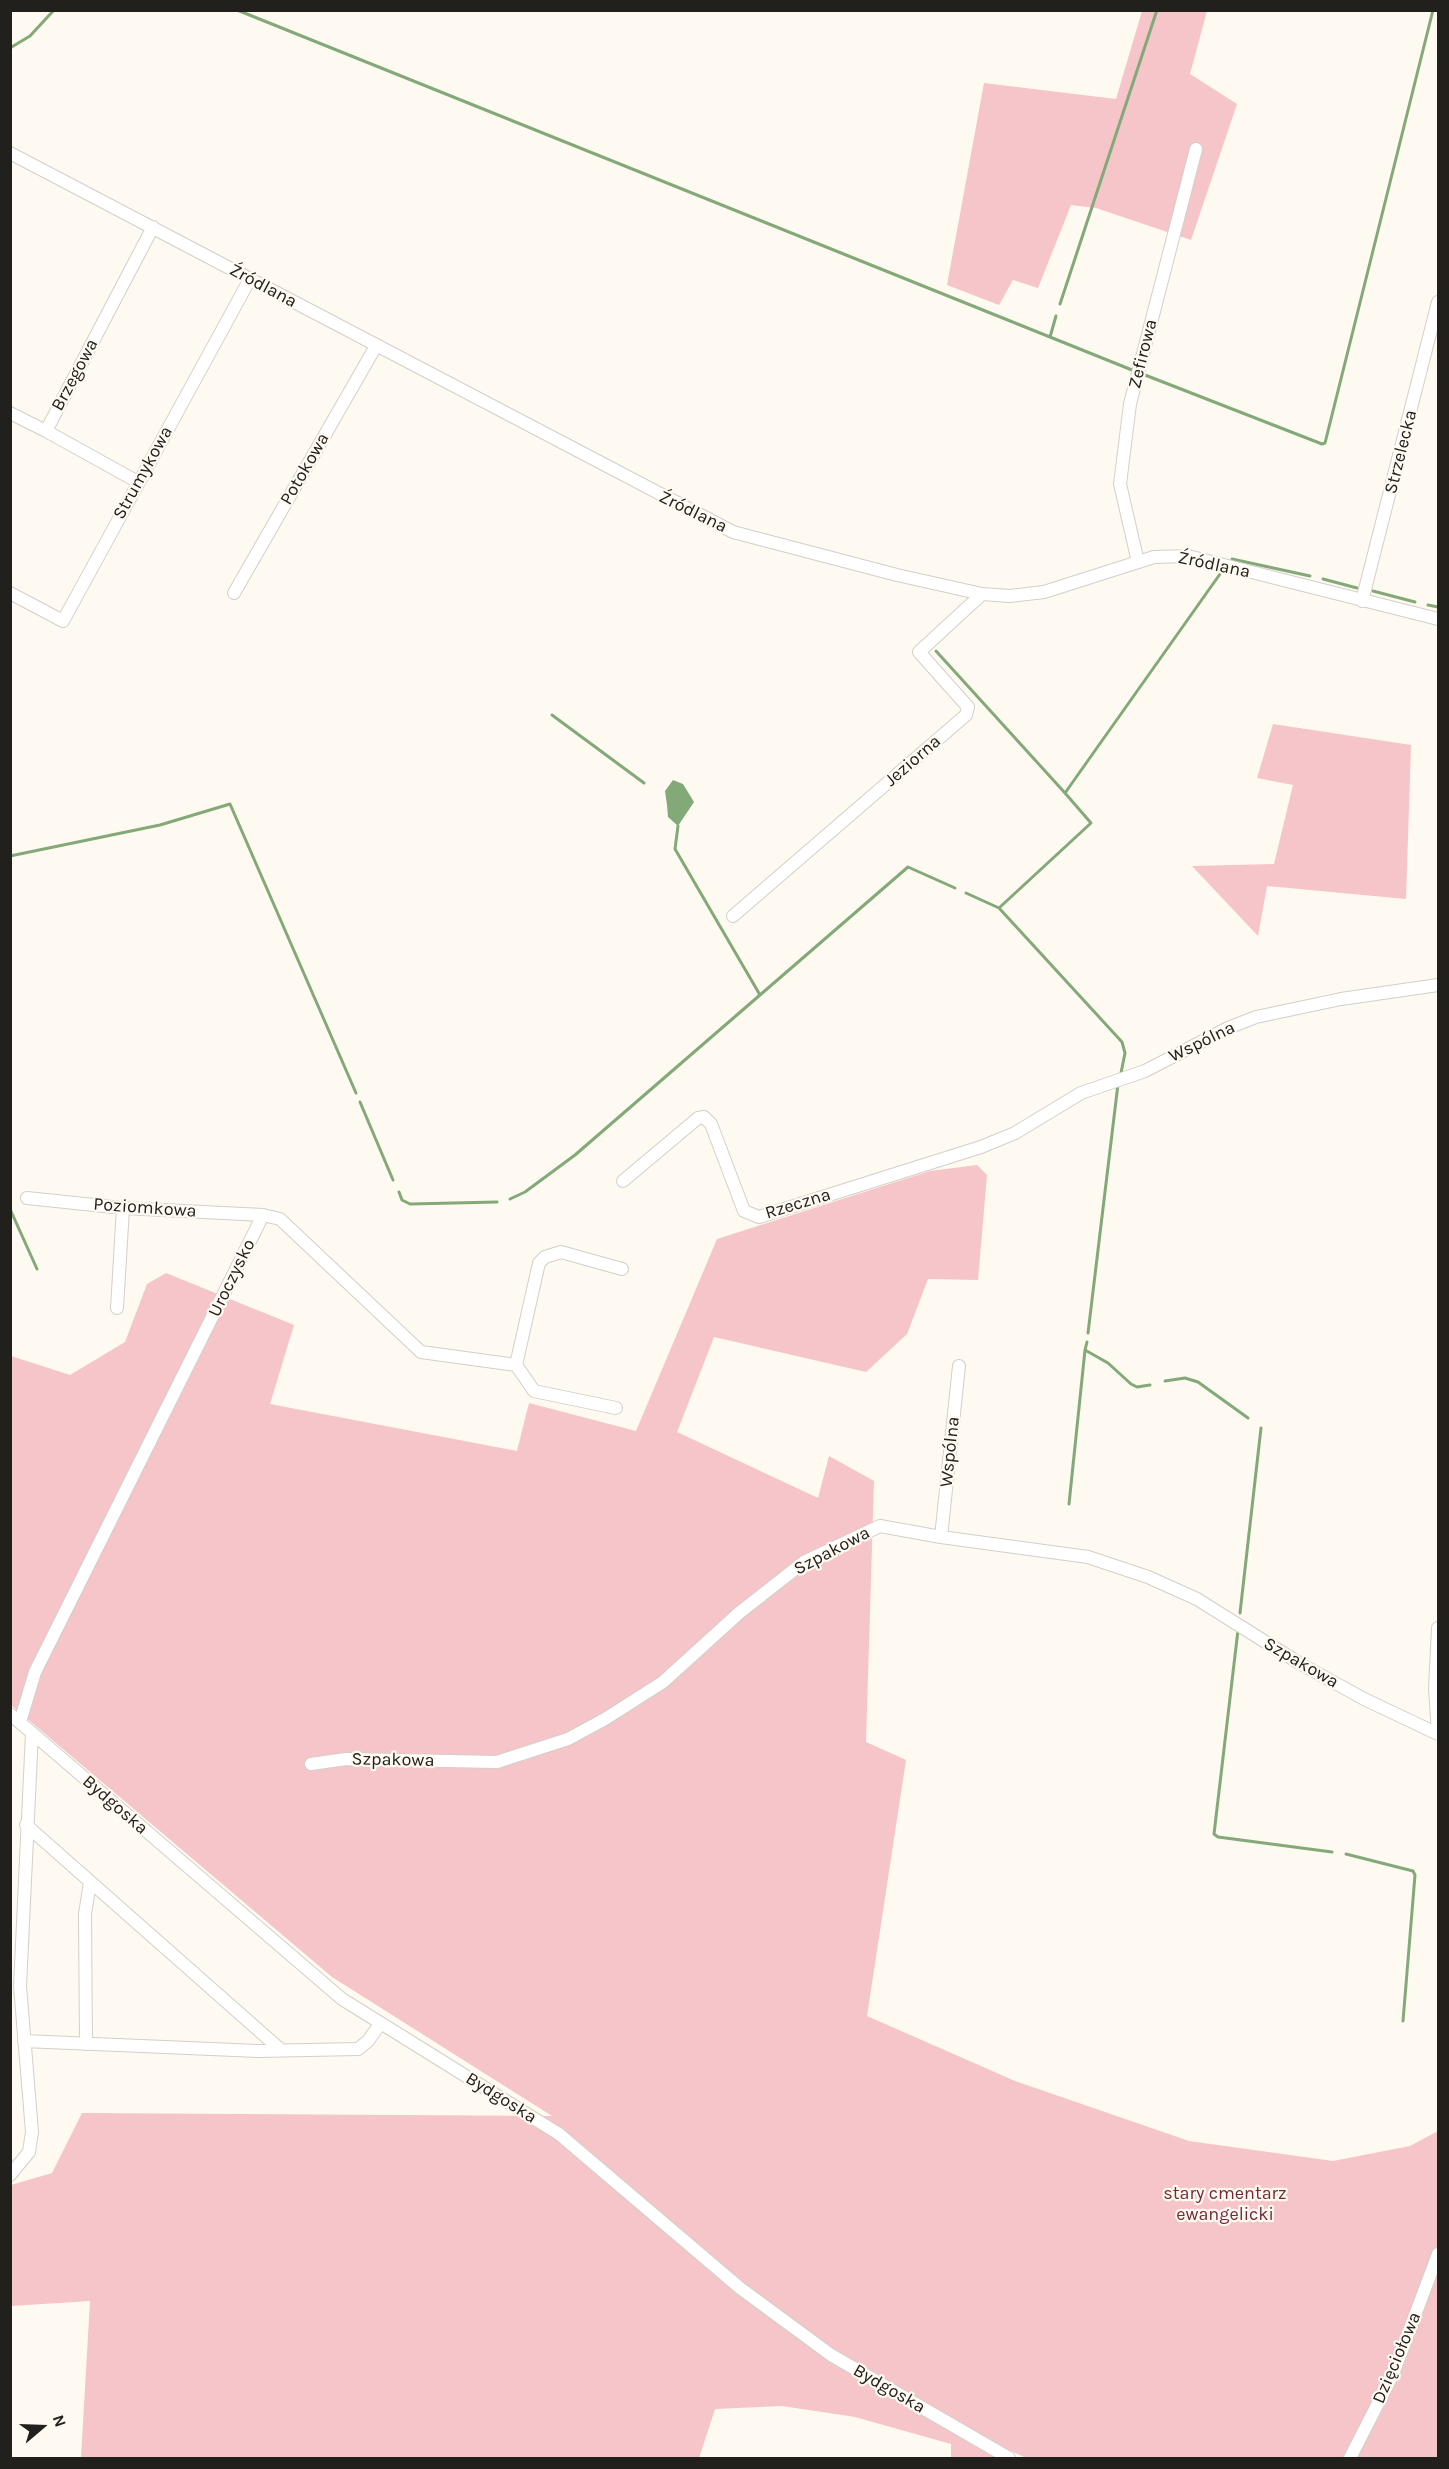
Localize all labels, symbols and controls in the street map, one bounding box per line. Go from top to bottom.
street label: Źródlana [226,259,300,313]
street label: Zefirowa [1124,317,1162,391]
street label: Brzegowa [47,335,103,415]
street label: Strzelecka [1380,408,1422,496]
street label: Strumykowa [109,423,177,523]
street label: Potokowa [276,429,334,509]
street label: Źródlana [655,486,731,538]
street label: Źródlana [1176,547,1252,583]
street label: Jeziorna [880,731,946,791]
street label: Wspólna [1165,1017,1239,1067]
street label: Rzeczna [763,1184,833,1224]
street label: Poziomkowa [93,1194,197,1222]
street label: Uroczysko [204,1236,260,1320]
street label: Wspólna [936,1416,964,1488]
street label: Szpakowa [790,1522,874,1580]
street label: Szpakowa [1260,1633,1342,1693]
street label: Szpakowa [351,1748,435,1772]
street label: Bydgoska [78,1771,152,1839]
street label: Bydgoska [461,2068,541,2128]
park label: stary cmentarz ewangelicki [1163,2183,1287,2226]
street label: Dzięciołowa [1368,2309,1426,2407]
street label: Bydgoska [849,2360,929,2418]
north arrow [12,2397,72,2457]
text: N [49,2412,70,2429]

